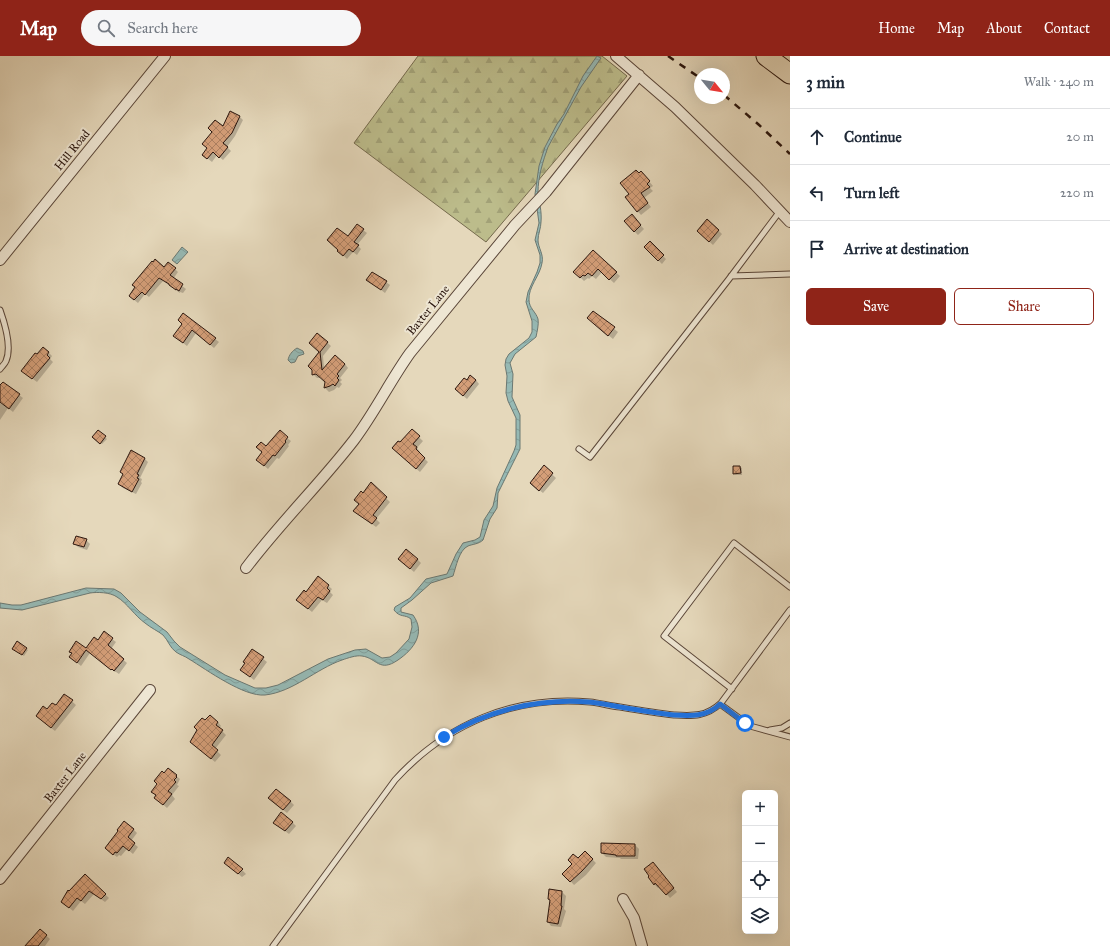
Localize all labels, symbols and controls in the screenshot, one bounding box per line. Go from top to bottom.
search box [81,10,361,46]
text: Map [20,17,57,40]
icon: search [95,17,117,39]
text: Search here [127,19,198,37]
text: Home [878,20,915,37]
text: Map [937,20,964,37]
text: About [986,20,1022,37]
text: Contact [1044,20,1090,37]
north arrow [694,68,730,104]
text: 3 min [806,72,845,93]
text: Walk · 240 m [1024,74,1094,90]
icon: ahead [806,126,828,148]
street label: Hill Road [51,127,93,173]
text: Continue [844,128,902,146]
text: 20 m [1066,129,1094,145]
icon: left [806,182,828,204]
text: Turn left [844,184,900,202]
text: 220 m [1060,185,1094,201]
icon: arrive [806,238,828,260]
text: Arrive at destination [844,240,969,258]
street label: Baxter Lane [404,282,452,338]
button: Save [806,288,946,325]
button: Share [954,288,1094,325]
route start [736,714,754,732]
route end [435,728,453,746]
street label: Baxter Lane [41,749,89,805]
map controls [742,790,778,934]
button: + [742,790,778,826]
button: − [742,826,778,862]
button: locate [742,862,778,898]
button: layers [742,898,778,934]

